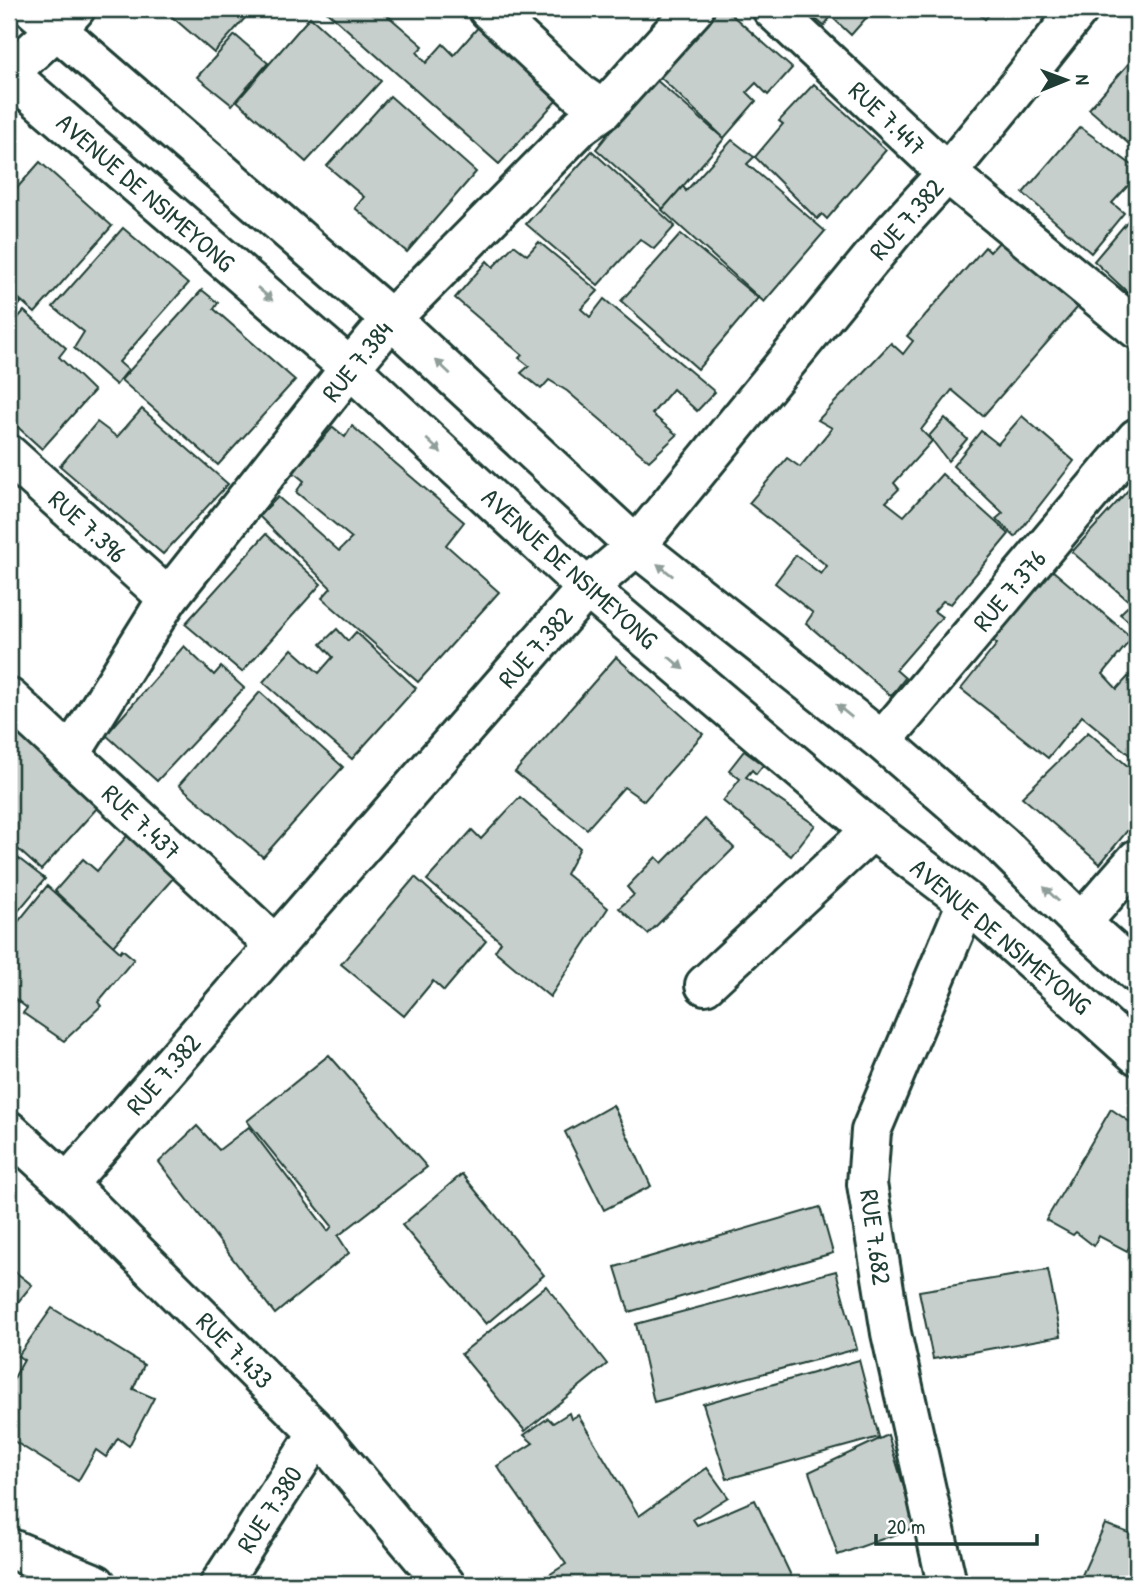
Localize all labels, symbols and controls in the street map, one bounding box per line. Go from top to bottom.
north arrow [1030,46,1100,116]
street label: RUE 7.447 [842,73,934,163]
text: N [1070,74,1096,85]
street label: AVENUE DE NSIMEYONG [49,105,243,279]
street label: RUE 7.382 [861,171,951,267]
one-way arrow [256,286,273,301]
street label: RUE 7.384 [314,313,400,409]
one-way arrow [435,360,452,376]
one-way arrow [425,438,443,454]
street label: AVENUE DE NSIMEYONG [475,480,666,657]
street label: RUE 7.396 [42,482,134,570]
street label: RUE 7.376 [964,542,1054,638]
one-way arrow [657,562,675,577]
street label: RUE 7.382 [490,599,580,695]
one-way arrow [668,655,685,670]
one-way arrow [836,703,854,718]
street label: RUE 7.437 [95,776,189,868]
street label: AVENUE DE NSIMEYONG [903,850,1099,1022]
one-way arrow [1043,886,1060,902]
street label: RUE 7.382 [118,1026,208,1122]
street label: RUE 7.682 [852,1187,900,1287]
street label: RUE 7.433 [189,1304,281,1396]
street label: RUE 7.380 [228,1459,310,1559]
scale bar [876,1502,1038,1546]
text: 20 m [887,1512,925,1541]

